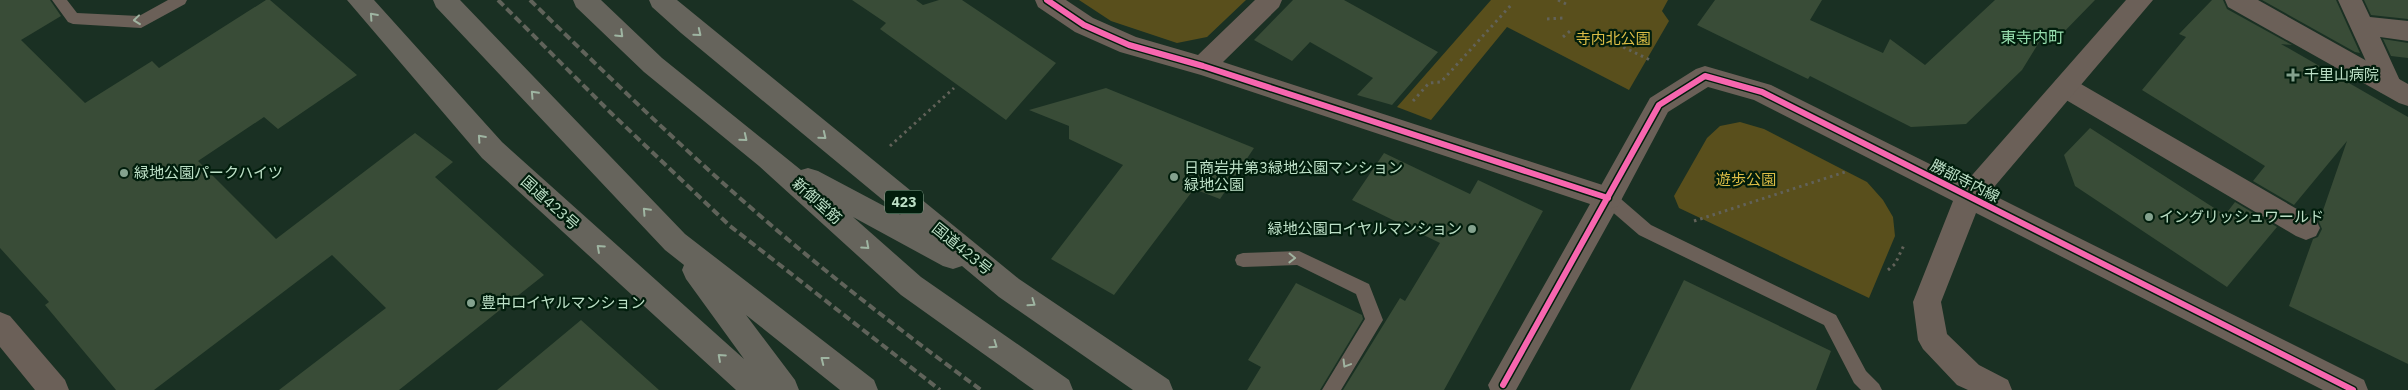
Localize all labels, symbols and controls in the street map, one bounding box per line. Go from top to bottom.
one-way arrow [370,13,379,22]
one-way arrow [132,14,140,25]
one-way arrow [692,27,701,36]
district label: 東寺内町 [2000,27,2064,47]
one-way arrow [614,28,623,37]
park label: 寺内北公園 [1575,29,1651,48]
place label: 千里山病院 [2304,65,2379,84]
marker: 千里山病院 [2286,68,2300,82]
one-way arrow [531,90,540,99]
one-way arrow [818,130,827,139]
one-way arrow [739,133,748,142]
one-way arrow [478,134,487,143]
street label: 勝部寺内線 [1927,155,2003,206]
place label: 日商岩井第3緑地公園マンション 緑地公園 [1184,158,1403,194]
place label: 緑地公園パークハイツ [134,163,283,182]
marker: 緑地公園パークハイツ [118,167,130,179]
park label: 遊歩公園 [1716,170,1776,189]
street label: 国道423号 [517,171,583,234]
marker: 日商岩井第3緑地公園マンション 緑地公園 [1168,171,1180,183]
street label: 新御堂筋 [789,173,846,228]
road number: 423 [885,190,923,213]
place label: イングリッシュワールド [2159,207,2324,226]
one-way arrow [643,208,652,217]
marker: イングリッシュワールド [2143,211,2155,223]
street label: 国道423号 [928,219,996,279]
place label: 緑地公園ロイヤルマンション [1267,219,1462,238]
marker: 緑地公園ロイヤルマンション [1466,223,1478,235]
one-way arrow [861,240,870,249]
one-way arrow [597,245,606,254]
one-way arrow [1288,253,1296,264]
place label: 豊中ロイヤルマンション [481,293,646,312]
marker: 豊中ロイヤルマンション [465,297,477,309]
one-way arrow [1026,297,1035,306]
one-way arrow [989,339,998,348]
one-way arrow [717,354,726,363]
one-way arrow [821,358,830,366]
one-way arrow [1343,359,1353,368]

